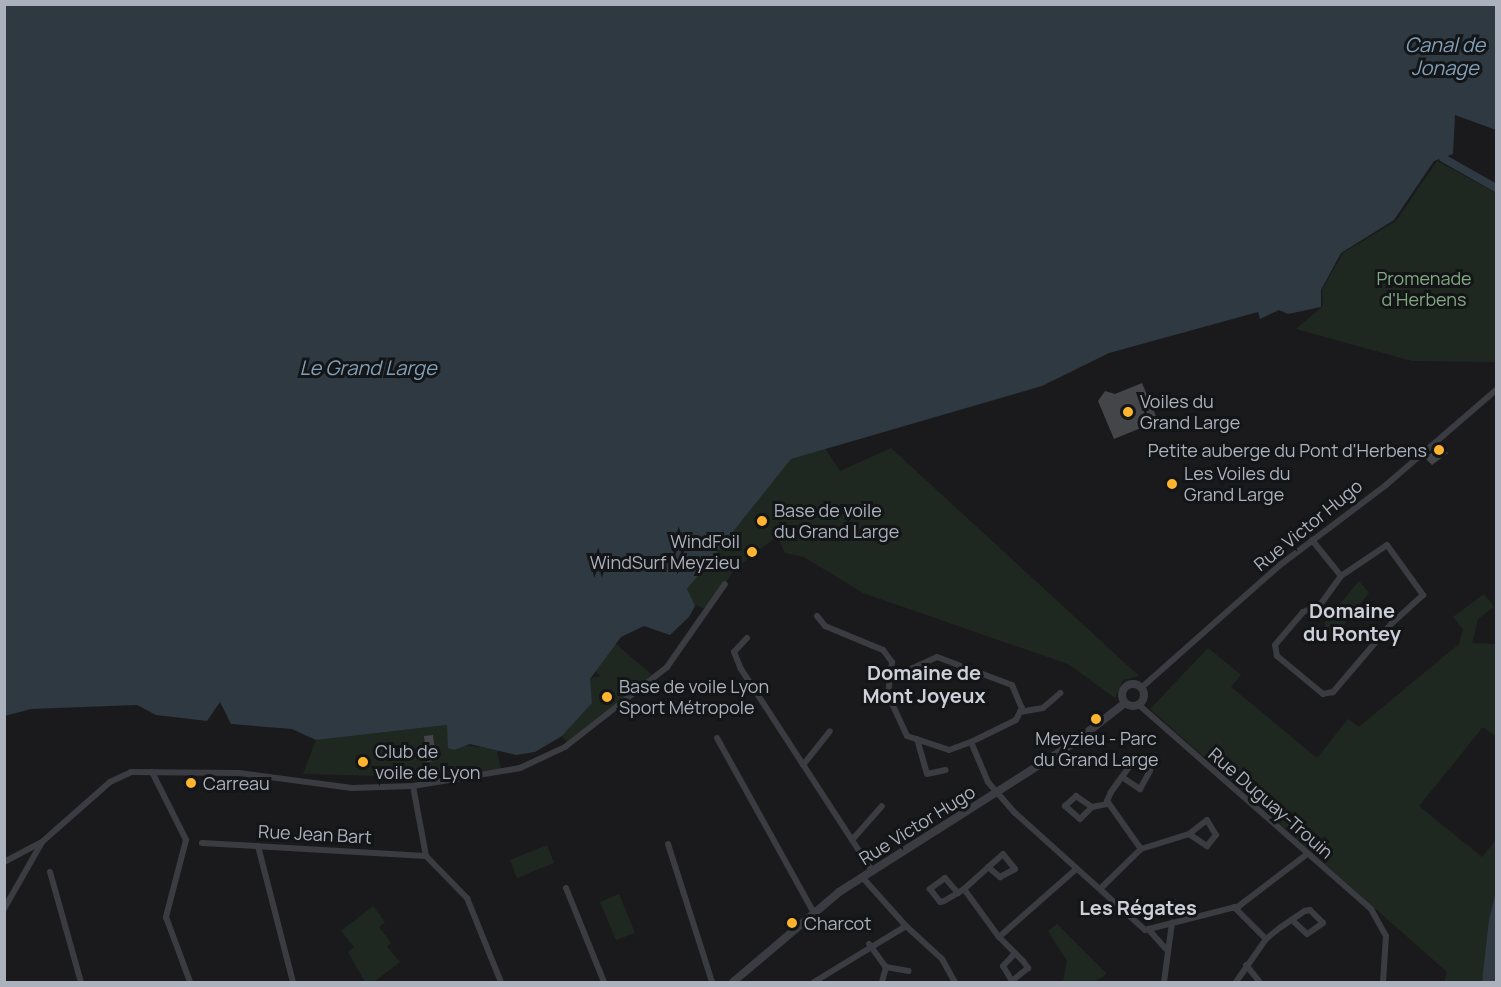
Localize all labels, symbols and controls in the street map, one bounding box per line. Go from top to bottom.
water label: Canal de Jonage [1405,33,1485,80]
park label: Promenade d'Herbens [1376,268,1472,310]
water label: Le Grand Large [299,355,437,379]
place label: Voiles du Grand Large [1140,391,1240,434]
marker: Voiles du Grand Large [1121,405,1135,419]
place label: Petite auberge du Pont d'Herbens [1148,439,1427,461]
marker: Petite auberge du Pont d'Herbens [1432,443,1446,457]
place label: Les Voiles du Grand Large [1184,463,1291,506]
street label: Rue Victor Hugo [1250,475,1366,575]
marker: Les Voiles du Grand Large [1165,477,1179,491]
place label: Base de voile du Grand Large [774,500,899,542]
marker: Base de voile du Grand Large [755,514,769,528]
place label: WindFoil WindSurf Meyzieu [590,531,740,574]
marker: WindFoil WindSurf Meyzieu [745,545,759,559]
district label: Domaine du Rontey [1303,599,1401,646]
district label: Domaine de Mont Joyeux [862,660,986,707]
place label: Base de voile Lyon Sport Métropole [619,676,769,718]
marker: Base de voile Lyon Sport Métropole [600,690,614,704]
marker: Meyzieu - Parc du Grand Large [1089,712,1103,726]
place label: Meyzieu - Parc du Grand Large [1033,728,1159,771]
place label: Club de voile de Lyon [375,741,481,783]
street label: Rue Duguay-Trouin [1204,743,1338,863]
marker: Club de voile de Lyon [356,755,370,769]
place label: Carreau [203,772,270,794]
marker: Carreau [184,776,198,790]
street label: Rue Victor Hugo [855,781,979,869]
street label: Rue Jean Bart [258,820,372,848]
district label: Les Régates [1079,895,1197,919]
place label: Charcot [804,912,871,934]
marker: Charcot [785,916,799,930]

